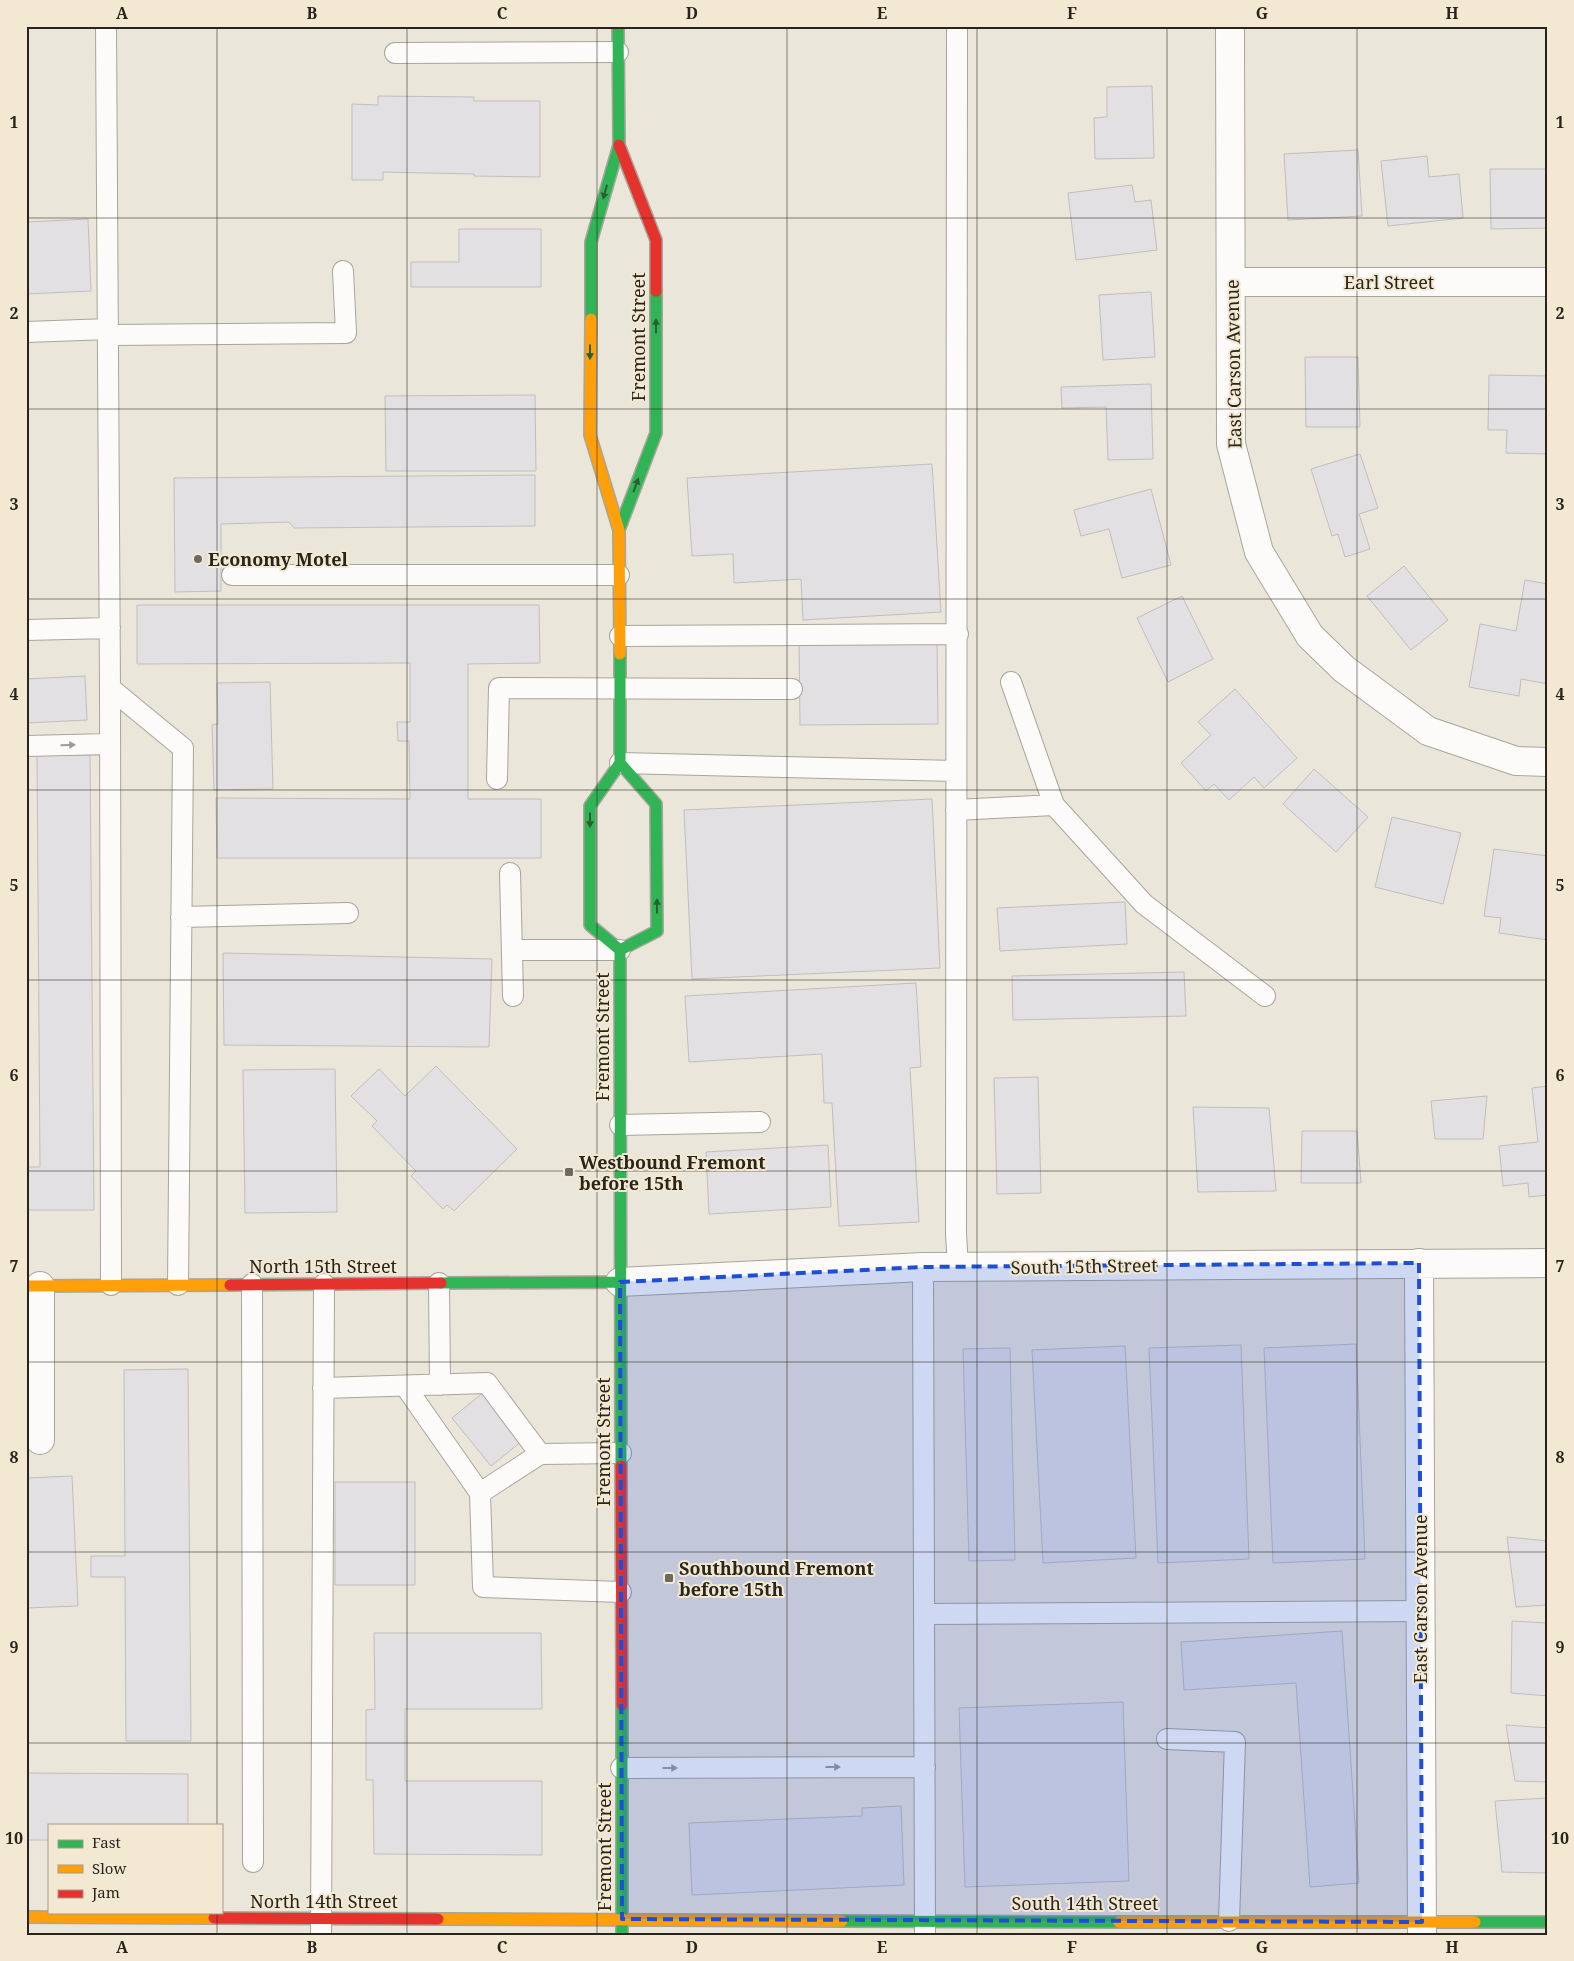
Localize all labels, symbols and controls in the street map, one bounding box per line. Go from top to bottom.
text: A [116,2,129,24]
text: B [307,2,318,24]
text: C [497,2,508,24]
text: D [686,2,698,24]
text: E [877,2,887,24]
text: F [1067,2,1077,24]
text: G [1256,2,1268,24]
text: H [1445,2,1459,24]
text: 1 [9,111,19,133]
text: 1 [1555,111,1565,133]
one-way arrow [601,184,609,199]
street label: Earl Street [1344,270,1434,294]
street label: Fremont Street [626,273,650,401]
street label: East Carson Avenue [1220,279,1246,449]
text: 2 [9,302,19,324]
text: 2 [1555,302,1565,324]
one-way arrow [652,317,660,333]
one-way arrow [586,345,594,361]
one-way arrow [633,477,640,492]
text: 3 [9,493,19,515]
text: 3 [1555,493,1565,515]
place label: Economy Motel [208,547,349,571]
marker: Economy Motel [192,553,204,565]
text: 4 [9,683,19,705]
text: 4 [1555,683,1565,705]
one-way arrow [60,741,76,749]
one-way arrow [586,812,594,828]
text: 5 [9,874,19,896]
text: 5 [1555,874,1565,896]
one-way arrow [653,898,661,914]
street label: Fremont Street [590,973,614,1101]
text: 6 [9,1064,19,1086]
text: 6 [1555,1064,1565,1086]
place label: Westbound Fremont before 15th [579,1150,765,1195]
marker: Westbound Fremont before 15th [563,1166,575,1178]
street label: South 15th Street [1010,1253,1158,1279]
street label: North 15th Street [249,1254,397,1278]
text: 7 [9,1255,19,1277]
text: 7 [1555,1255,1565,1277]
street label: Fremont Street [591,1378,615,1506]
text: 8 [9,1446,19,1468]
text: 8 [1555,1446,1565,1468]
street label: East Carson Avenue [1408,1514,1432,1684]
place label: Southbound Fremont before 15th [679,1556,874,1601]
marker: Southbound Fremont before 15th [663,1572,675,1584]
text: 9 [9,1636,19,1658]
text: 9 [1555,1636,1565,1658]
one-way arrow [825,1763,841,1771]
one-way arrow [662,1764,678,1772]
street label: Fremont Street [592,1783,616,1911]
legend [48,1824,222,1914]
text: 10 [5,1827,23,1849]
text: 10 [1551,1827,1569,1849]
text: Fast [92,1832,121,1852]
text: Slow [92,1858,126,1878]
text: Jam [91,1882,120,1902]
street label: North 14th Street [250,1889,398,1913]
street label: South 14th Street [1012,1891,1158,1915]
text: A [116,1936,129,1958]
text: B [307,1936,318,1958]
text: C [497,1936,508,1958]
text: D [686,1936,698,1958]
text: E [877,1936,887,1958]
text: F [1067,1936,1077,1958]
text: G [1256,1936,1268,1958]
text: H [1445,1936,1459,1958]

